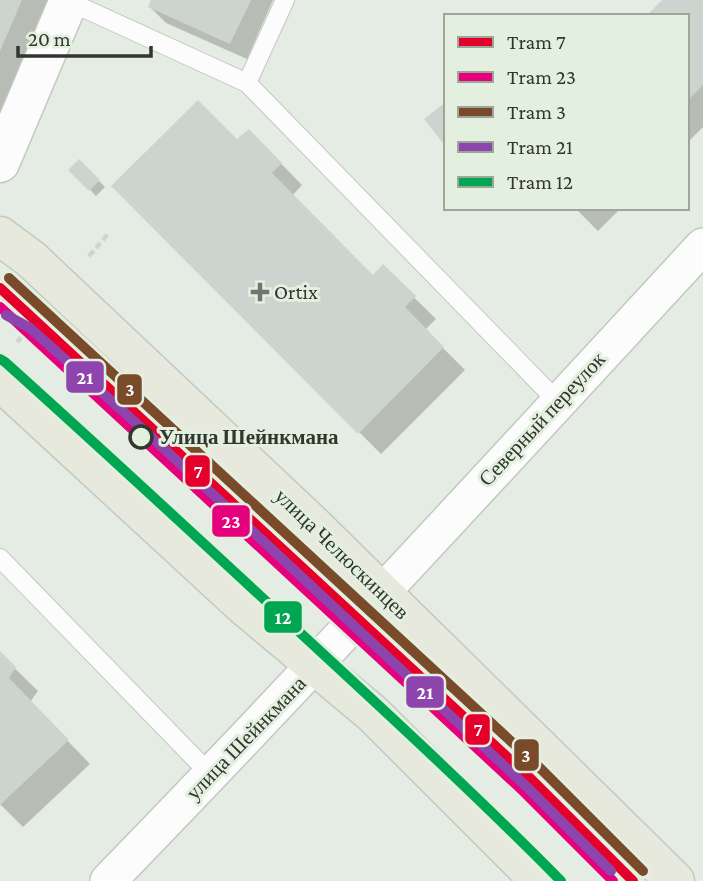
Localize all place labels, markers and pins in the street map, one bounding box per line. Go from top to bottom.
place label: Ortix [274,280,318,304]
marker: Ortix [252,284,268,300]
marker: Улица Шейнкмана [129,425,153,449]
place label: Улица Шейнкмана [159,425,339,449]

